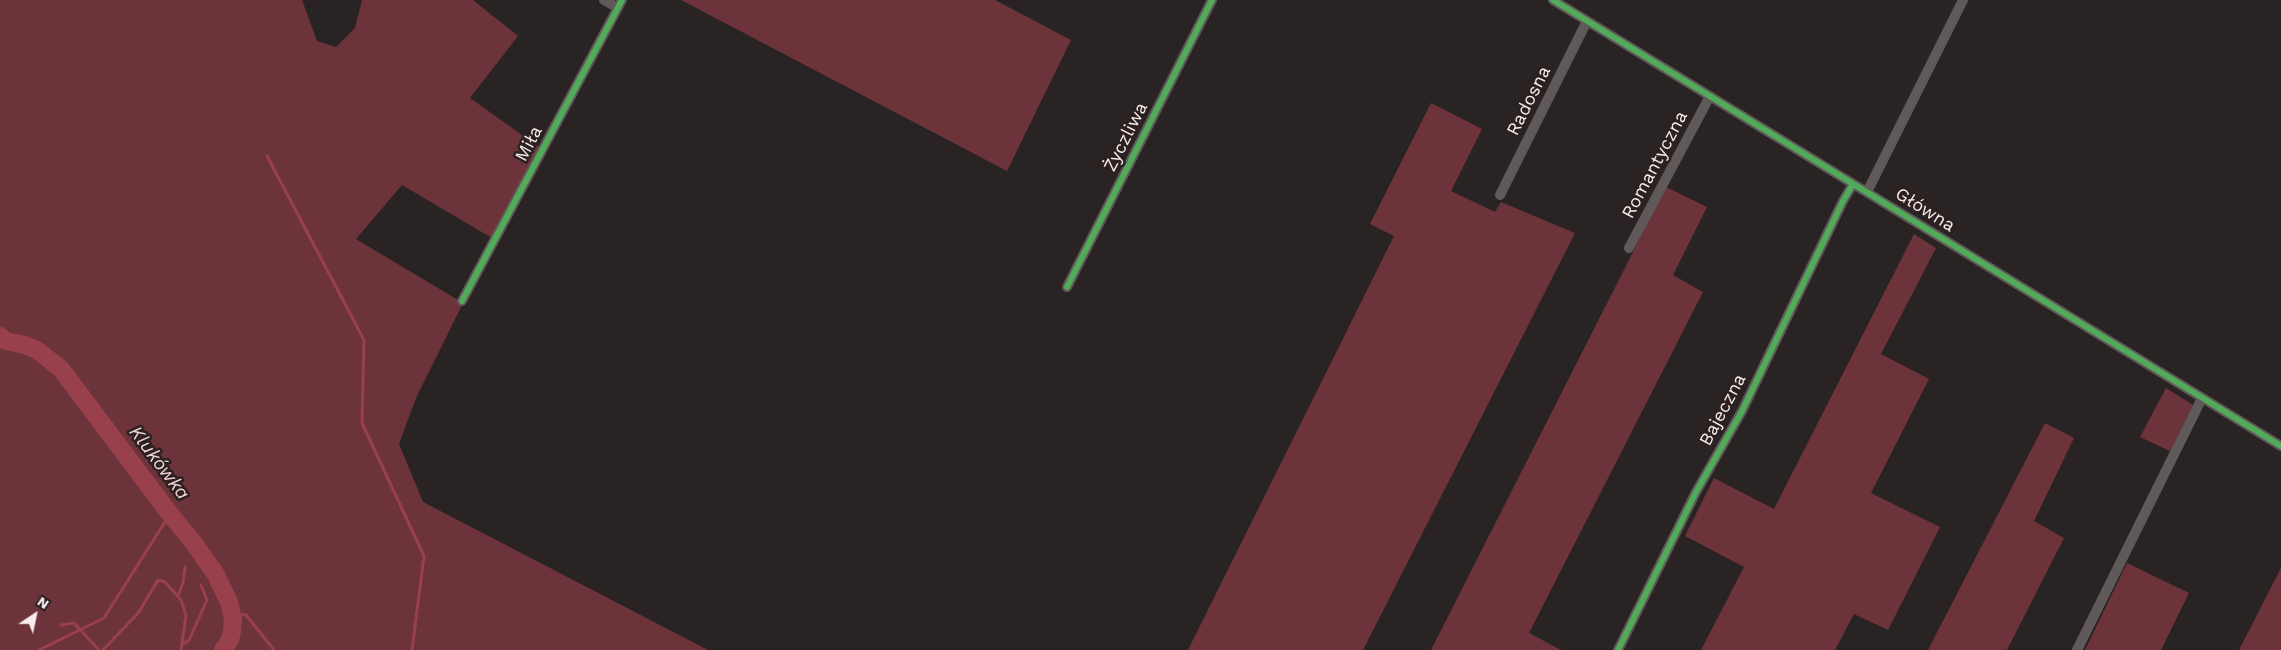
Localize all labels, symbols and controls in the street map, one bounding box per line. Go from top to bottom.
street label: Radosna [1502,63,1556,139]
street label: Życzliwa [1099,99,1153,175]
street label: Romantyczna [1618,108,1692,222]
street label: Miła [511,123,547,165]
street label: Główna [1891,183,1959,237]
street label: Bajeczna [1695,370,1751,450]
water label: Klukówka [124,422,194,504]
north arrow [10,590,60,640]
text: N [35,593,52,612]

